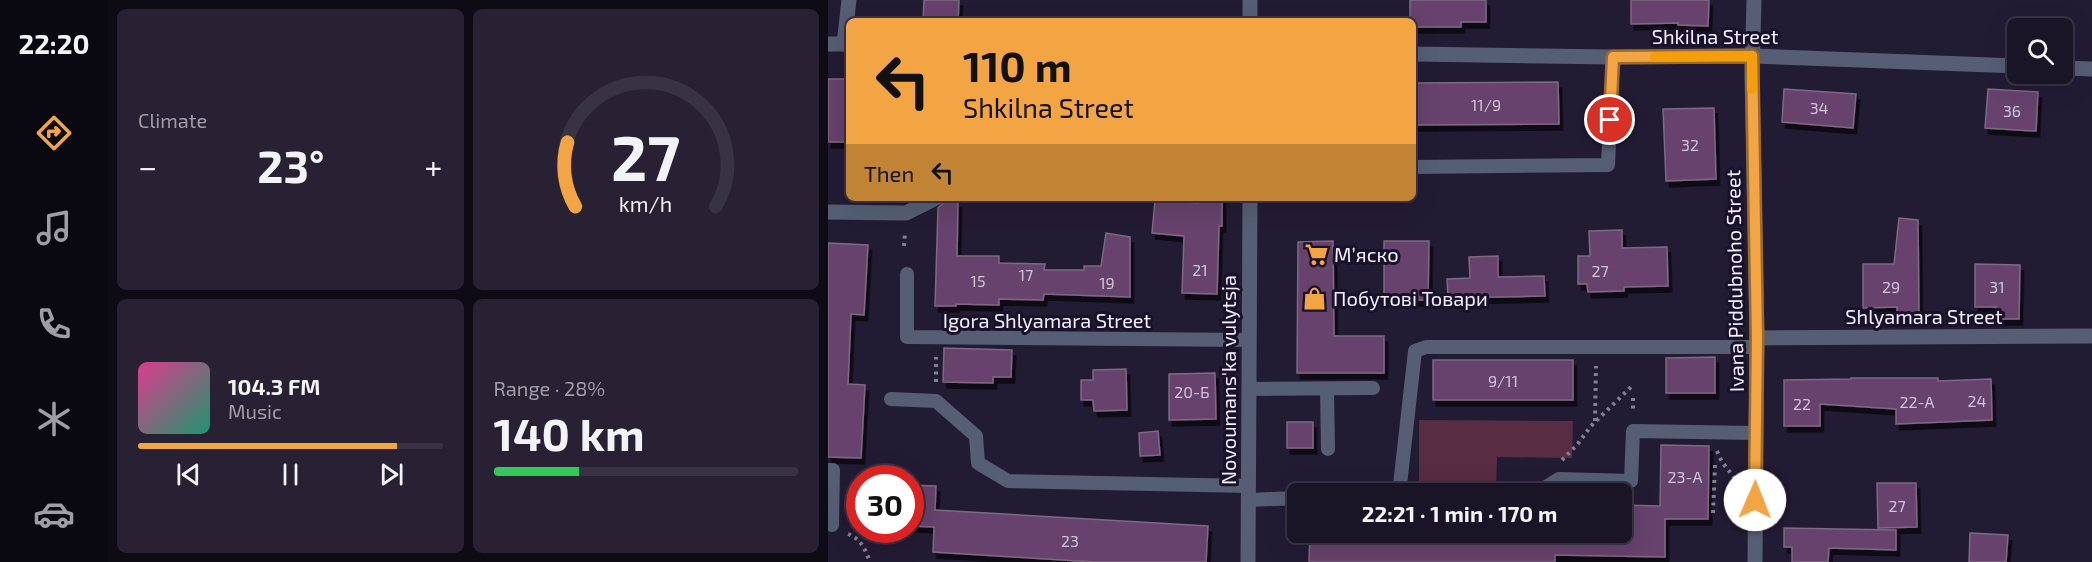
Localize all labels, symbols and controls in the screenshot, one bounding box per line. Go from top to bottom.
map controls [2007,18,2073,84]
button: search [2007,18,2073,84]
street label: Shkilna Street [1652,24,1779,48]
text: 22:20 [18,27,90,59]
text: 110 m [963,40,1072,90]
icon: left [864,42,942,120]
text: Shkilna Street [963,91,1134,123]
pin [1584,94,1635,145]
house number: 11/9 [1471,95,1501,114]
house number: 34 [1810,98,1829,117]
house number: 36 [2003,101,2021,120]
icon: arrive [1593,103,1626,136]
text: Climate [138,108,207,132]
icon: directions [33,112,75,154]
text: 27 [611,119,680,194]
house number: 32 [1681,135,1699,154]
text: 23° [257,138,324,192]
text: − [138,146,157,186]
text: + [424,146,442,186]
icon: left [926,156,959,189]
text: Then [864,160,914,186]
street label: Ivana Piddubnoho Street [1720,169,1748,392]
text: km/h [619,191,672,216]
icon: music [33,207,75,249]
supermarket icon: Мʼяско [1303,241,1329,267]
place label: Мʼяско [1334,242,1399,266]
house number: 21 [1192,260,1208,279]
house number: 27 [1591,261,1609,280]
house number: 17 [1019,265,1033,284]
house number: 15 [971,271,985,290]
house number: 19 [1099,273,1115,292]
street label: Novoumans'ka vulytsja [1216,275,1240,485]
house number: 29 [1882,277,1900,296]
house number: 31 [1989,277,2005,296]
shop icon: Побутові Товари [1302,285,1328,311]
place label: Побутові Товари [1333,286,1488,311]
icon: phone [33,303,75,345]
street label: Shlyamara Street [1845,304,2003,328]
street label: Igora Shlyamara Street [943,308,1152,332]
house number: 9/11 [1488,371,1518,390]
text: 104.3 FM [228,373,320,399]
text: Range · 28% [494,376,605,400]
house number: 20-Б [1174,382,1210,401]
house number: 24 [1968,391,1987,410]
house number: 22-А [1899,392,1935,411]
house number: 22 [1793,394,1811,413]
icon: climate [33,398,75,440]
text: Music [228,399,282,423]
text: 140 km [494,406,645,460]
icon: previous [172,458,205,491]
icon: pause [274,458,307,491]
icon: next [375,458,408,491]
speed limit sign: 30 [846,465,924,543]
house number: 23-А [1667,467,1703,486]
position arrow [1723,468,1787,532]
icon: car [33,493,75,535]
house number: 27 [1888,496,1906,515]
text: 22:21 · 1 min · 170 m [1362,500,1557,526]
house number: 23 [1061,531,1079,550]

